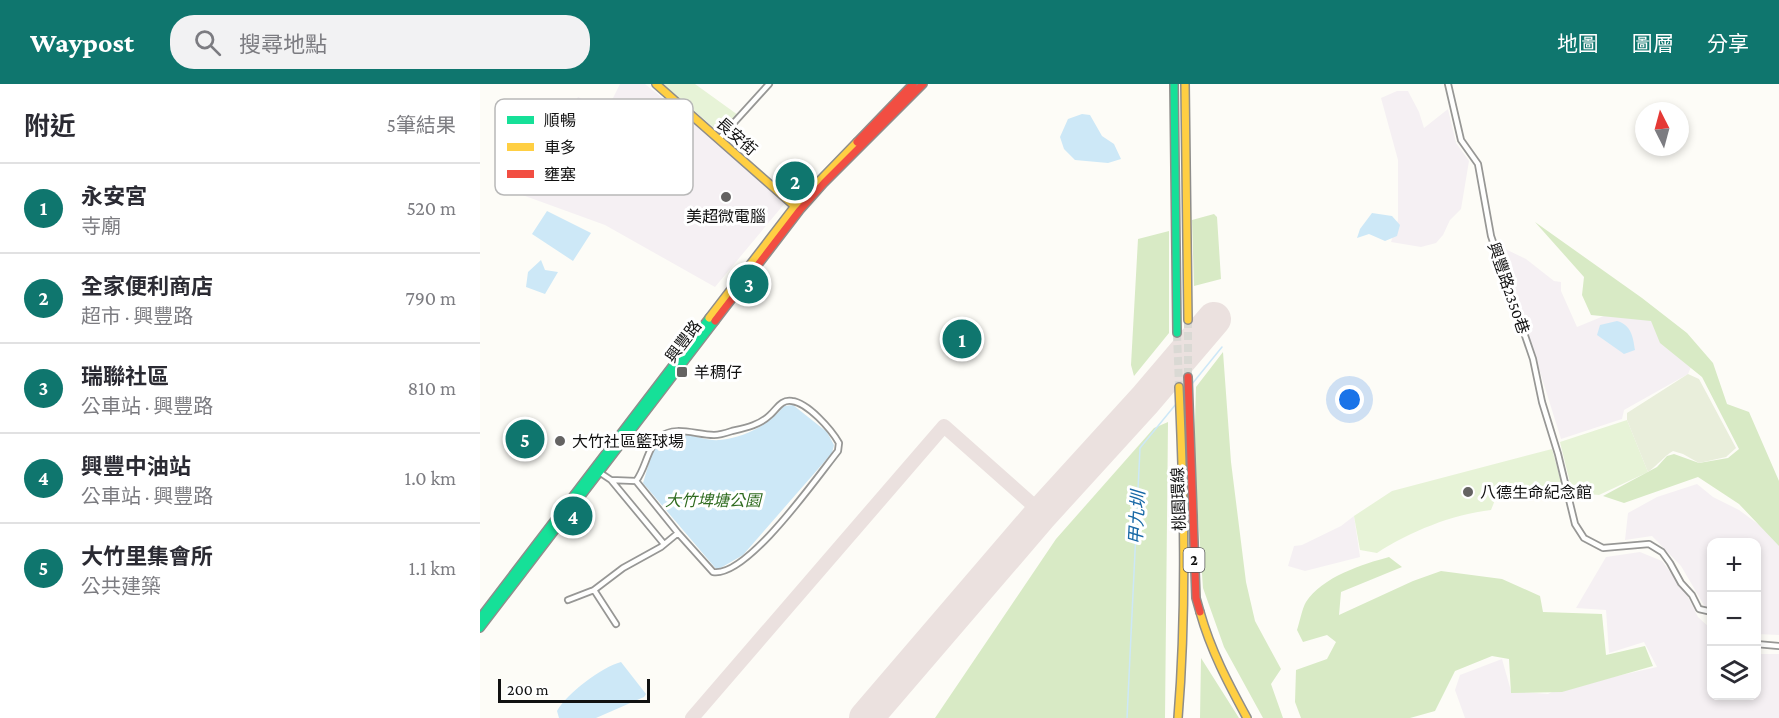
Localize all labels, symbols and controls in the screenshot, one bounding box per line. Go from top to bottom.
search box [170,15,590,69]
icon: search [191,26,224,59]
text: Waypost [30,27,134,58]
text: 搜尋地點 [239,32,327,57]
text: 地圖 [1557,32,1599,56]
text: 圖層 [1632,32,1674,56]
text: 分享 [1707,32,1749,56]
legend [495,99,693,195]
north arrow [1635,102,1689,156]
text: 附近 [24,112,76,141]
text: 順暢 [544,112,576,129]
text: 5筆結果 [387,114,456,136]
street label: 長安街 [713,114,760,159]
text: 車多 [544,139,576,156]
pin: 2 [776,158,814,204]
text: 壅塞 [544,166,576,183]
text: 永安宮 [81,184,147,209]
marker: 美超微電腦 [719,190,733,204]
text: 1 [40,197,47,219]
text: 520 m [406,197,456,219]
place label: 美超微電腦 [686,208,766,225]
text: 寺廟 [81,215,121,237]
street label: 興豐路2350巷 [1485,240,1532,336]
pin: 3 [730,262,768,306]
text: 全家便利商店 [81,274,213,299]
text: 2 [38,287,49,309]
text: 790 m [405,287,456,309]
text: 超市 · 興豐路 [81,305,193,327]
pin: 1 [942,316,982,362]
street label: 興豐路 [662,317,705,366]
text: 瑞聯社區 [81,364,169,389]
place label: 羊稠仔 [694,364,742,381]
marker: 羊稠仔 [675,365,689,379]
text: 3 [39,377,48,399]
text: 810 m [407,377,456,399]
your location [1335,385,1364,414]
text: 公車站 · 興豐路 [81,395,213,417]
pin: 5 [506,416,544,462]
place label: 大竹社區籃球場 [572,432,684,450]
marker: 大竹社區籃球場 [553,434,567,448]
text: 興豐中油站 [81,454,191,479]
text: 4 [38,467,49,489]
text: 1.0 km [405,467,456,489]
street label: 桃園環線 [1169,467,1188,531]
place label: 八德生命紀念館 [1480,484,1592,501]
text: 公車站 · 興豐路 [81,485,213,507]
marker: 八德生命紀念館 [1461,485,1475,499]
water label: 甲九圳 [1126,488,1149,545]
park label: 大竹埤塘公園 [665,492,763,509]
pin: 4 [554,494,592,538]
map controls [1707,538,1761,700]
button: + [1707,538,1761,592]
text: 大竹里集會所 [81,544,213,569]
road number: 2 [1184,548,1204,572]
text: 5 [39,557,48,579]
text: 1.1 km [409,557,456,579]
text: 公共建築 [81,575,161,597]
button: − [1707,592,1761,646]
button: layers [1707,646,1761,700]
scale bar [498,676,650,704]
text: 200 m [507,681,549,698]

